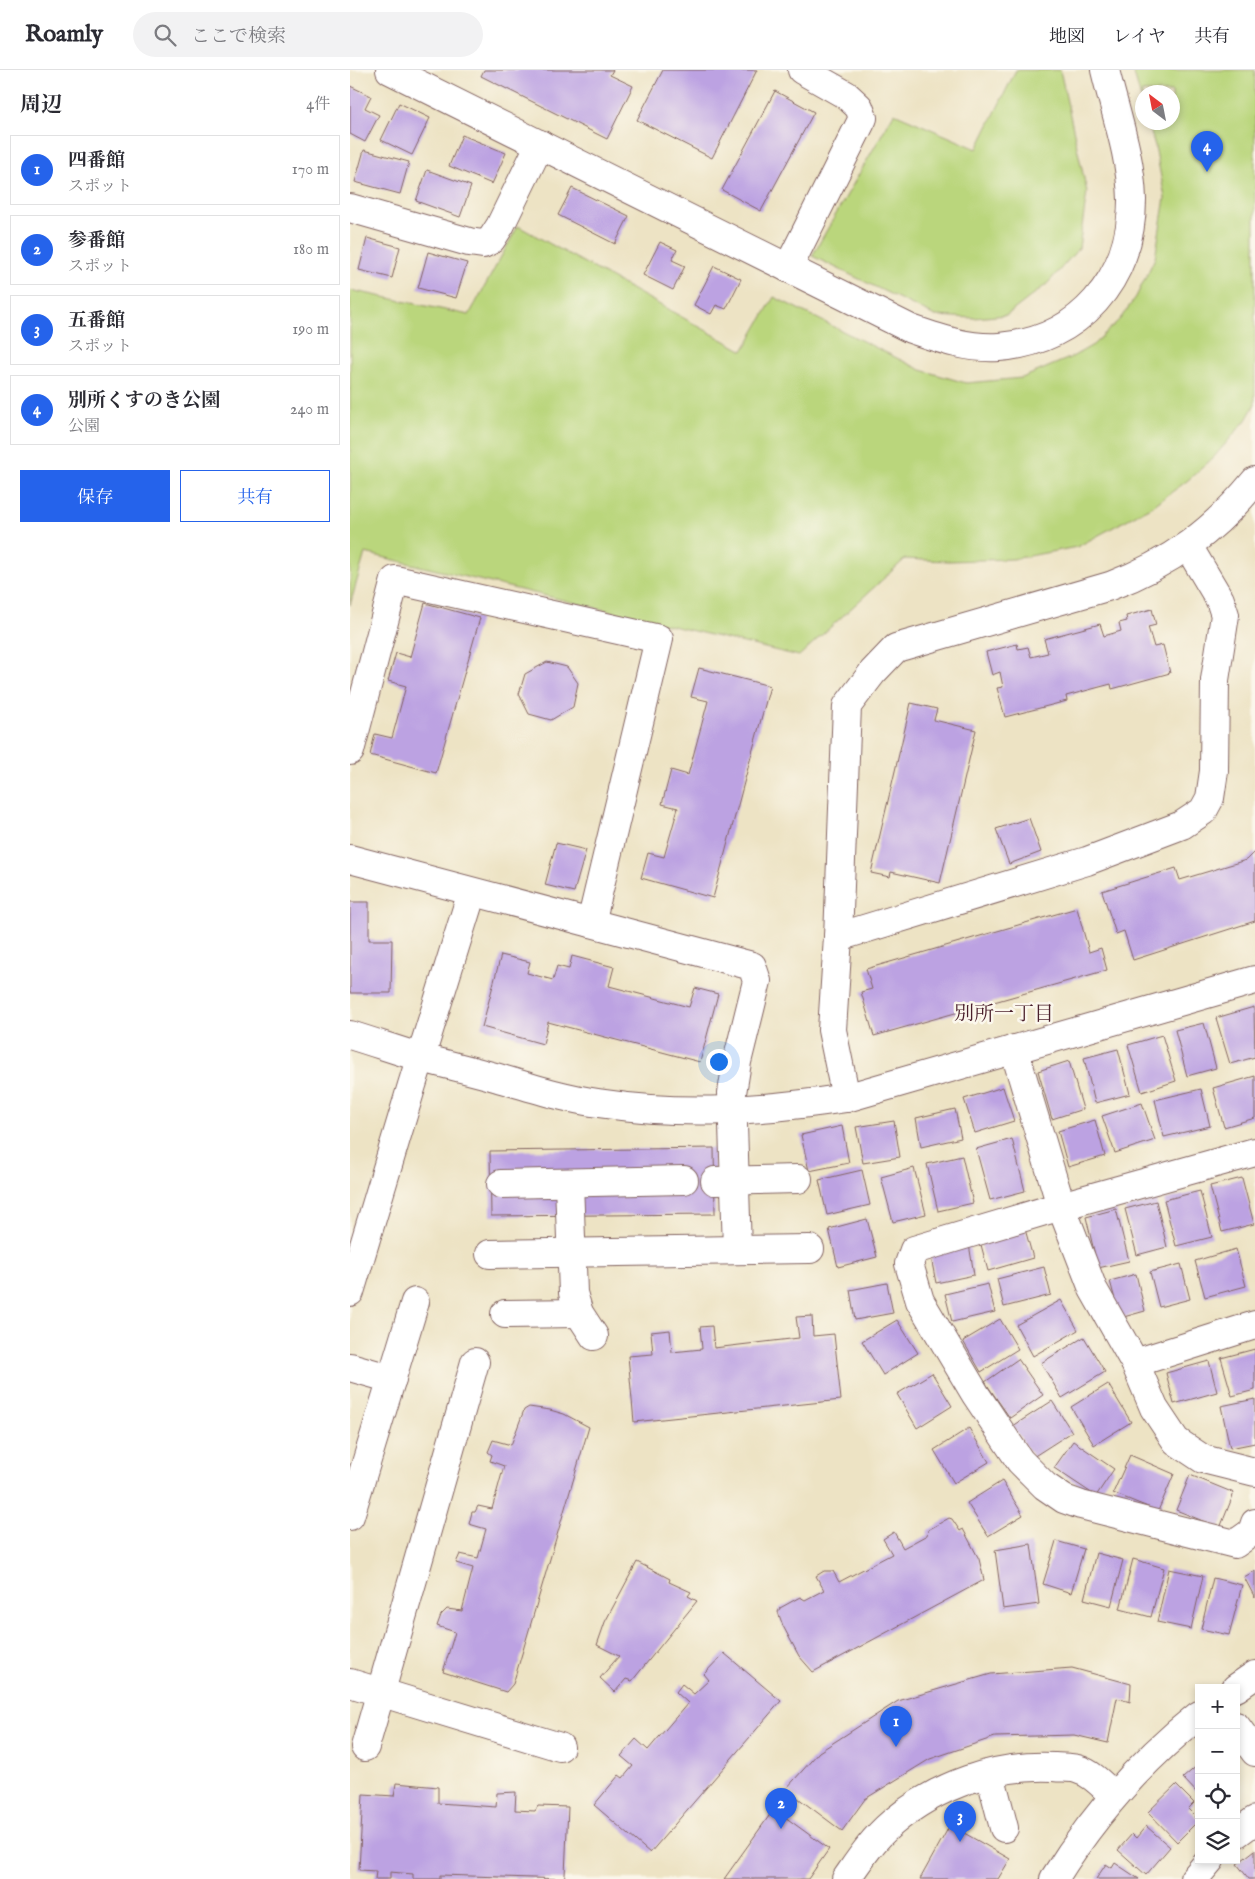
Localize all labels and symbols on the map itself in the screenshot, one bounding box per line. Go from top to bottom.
north arrow [1135,85,1180,130]
pin: 4 [1191,131,1223,172]
district label: 別所一丁目 [954,1002,1054,1027]
your location [706,1049,732,1075]
pin: 1 [880,1706,912,1747]
pin: 2 [765,1788,797,1829]
pin: 3 [944,1801,976,1842]

